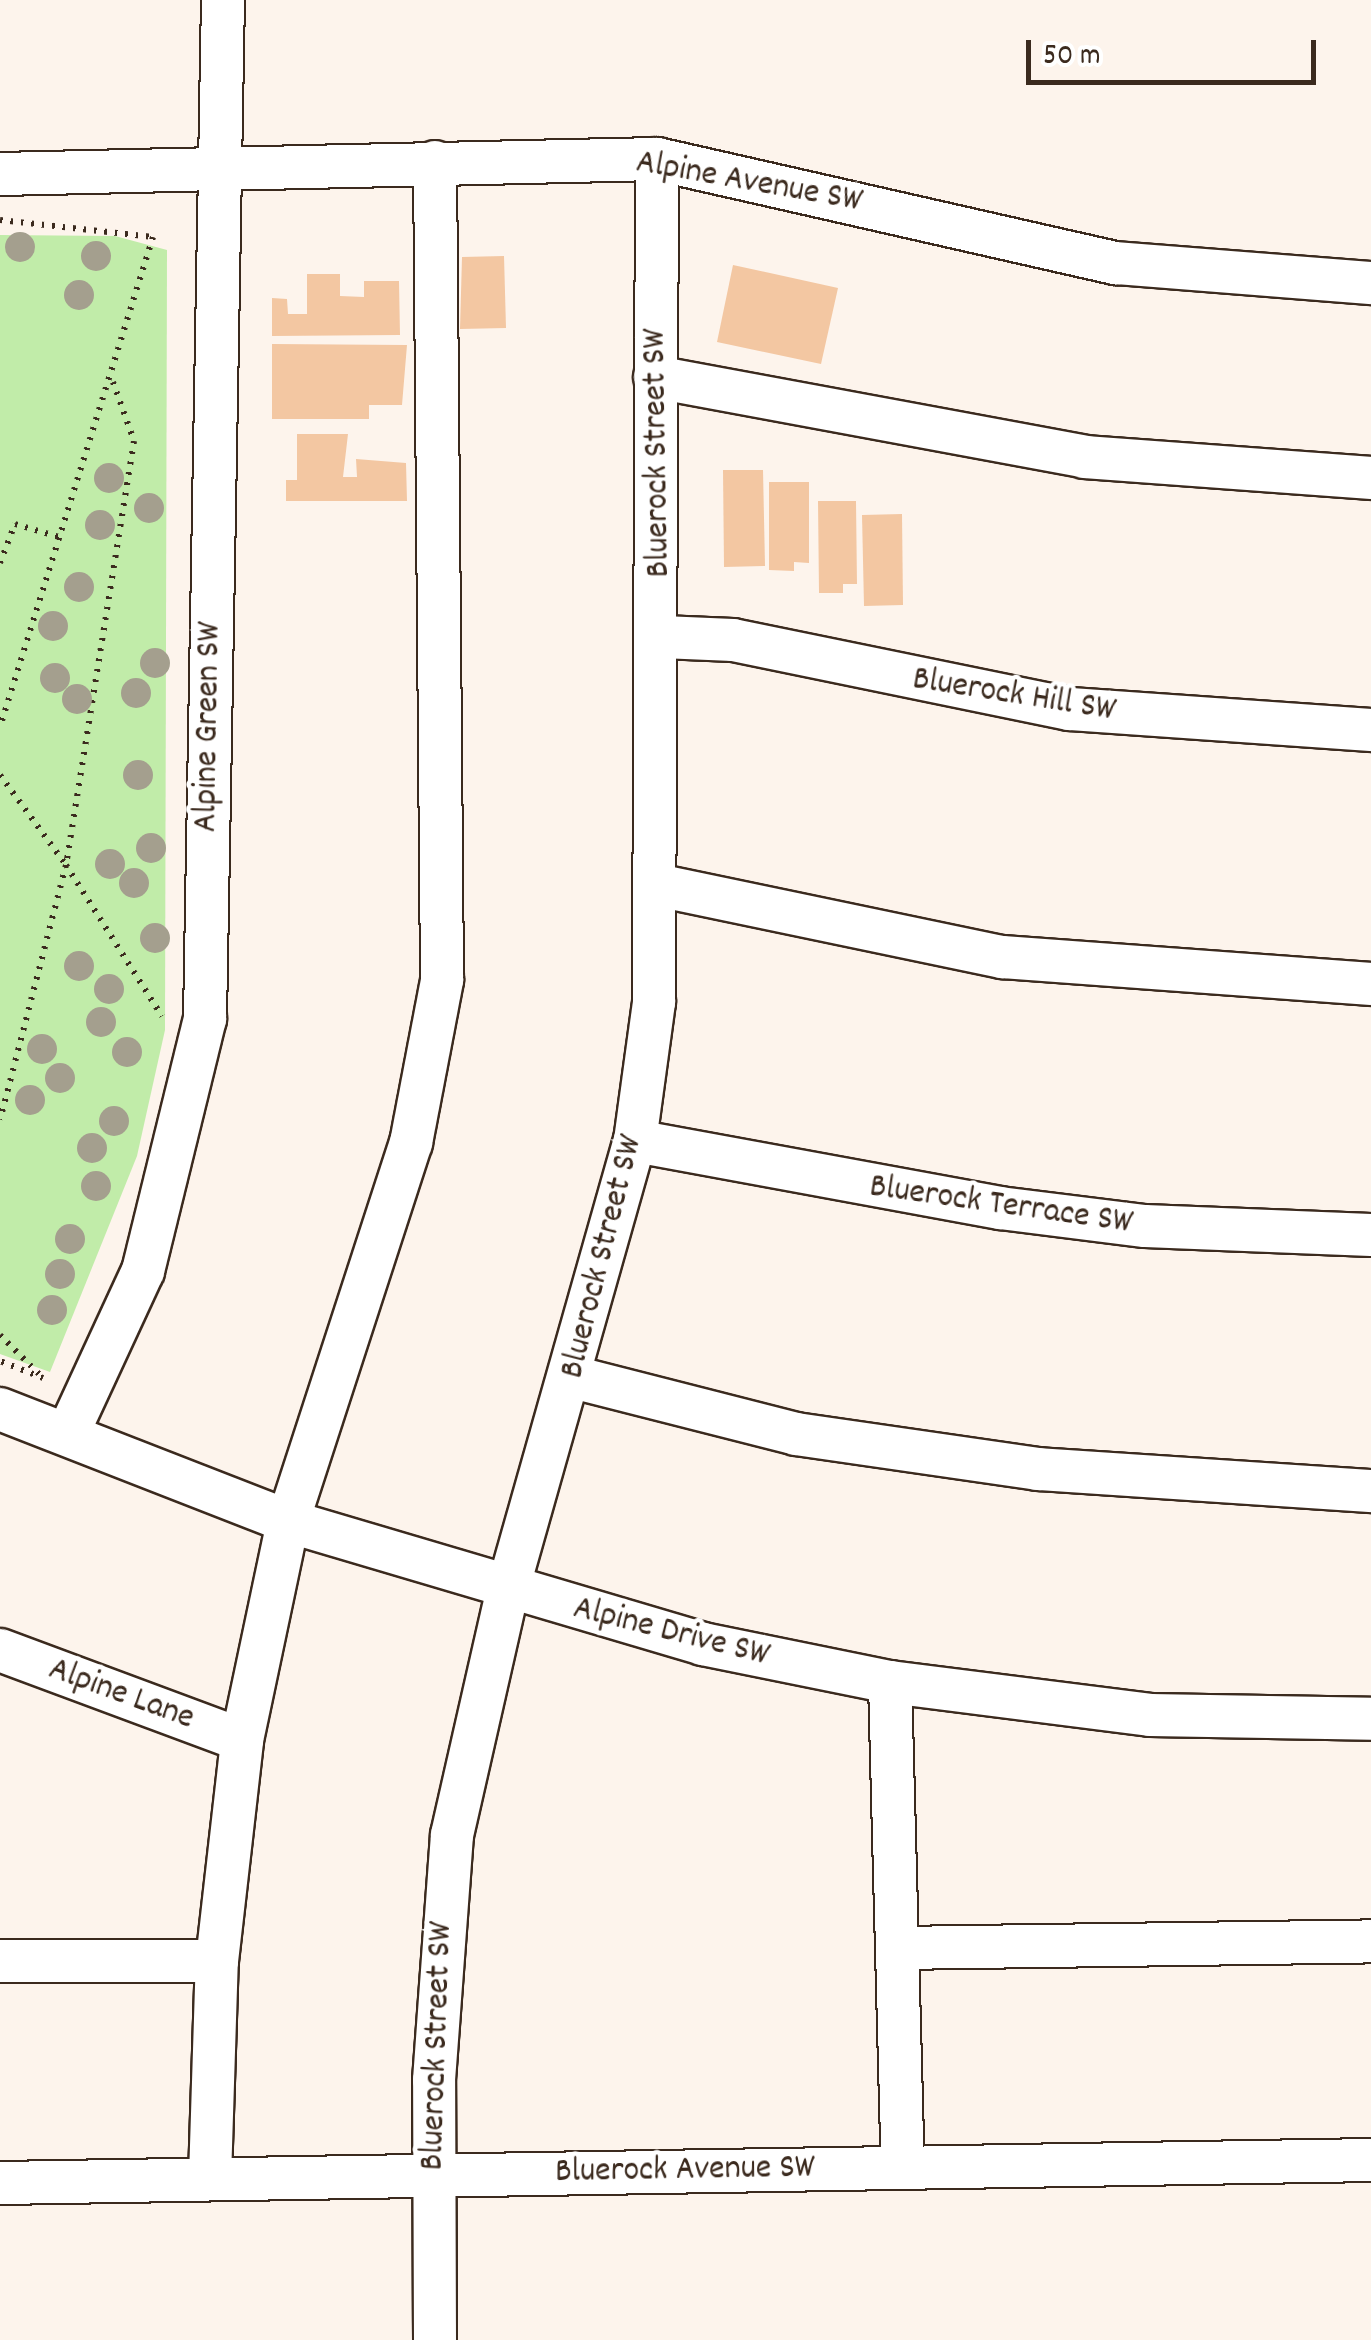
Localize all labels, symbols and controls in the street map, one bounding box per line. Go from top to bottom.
scale bar [1031,20,1321,82]
text: 50 m [1043,36,1101,79]
street label: Alpine Avenue SW [633,142,865,224]
street label: Bluerock Street SW [635,328,681,578]
street label: Alpine Green SW [186,621,232,833]
street label: Bluerock Hill SW [910,659,1118,733]
street label: Bluerock Street SW [553,1131,653,1383]
street label: Bluerock Terrace SW [867,1167,1135,1245]
street label: Alpine Drive SW [569,1588,773,1678]
street label: Alpine Lane [42,1649,200,1741]
street label: Bluerock Street SW [413,1921,463,2171]
street label: Bluerock Avenue SW [555,2148,815,2194]

